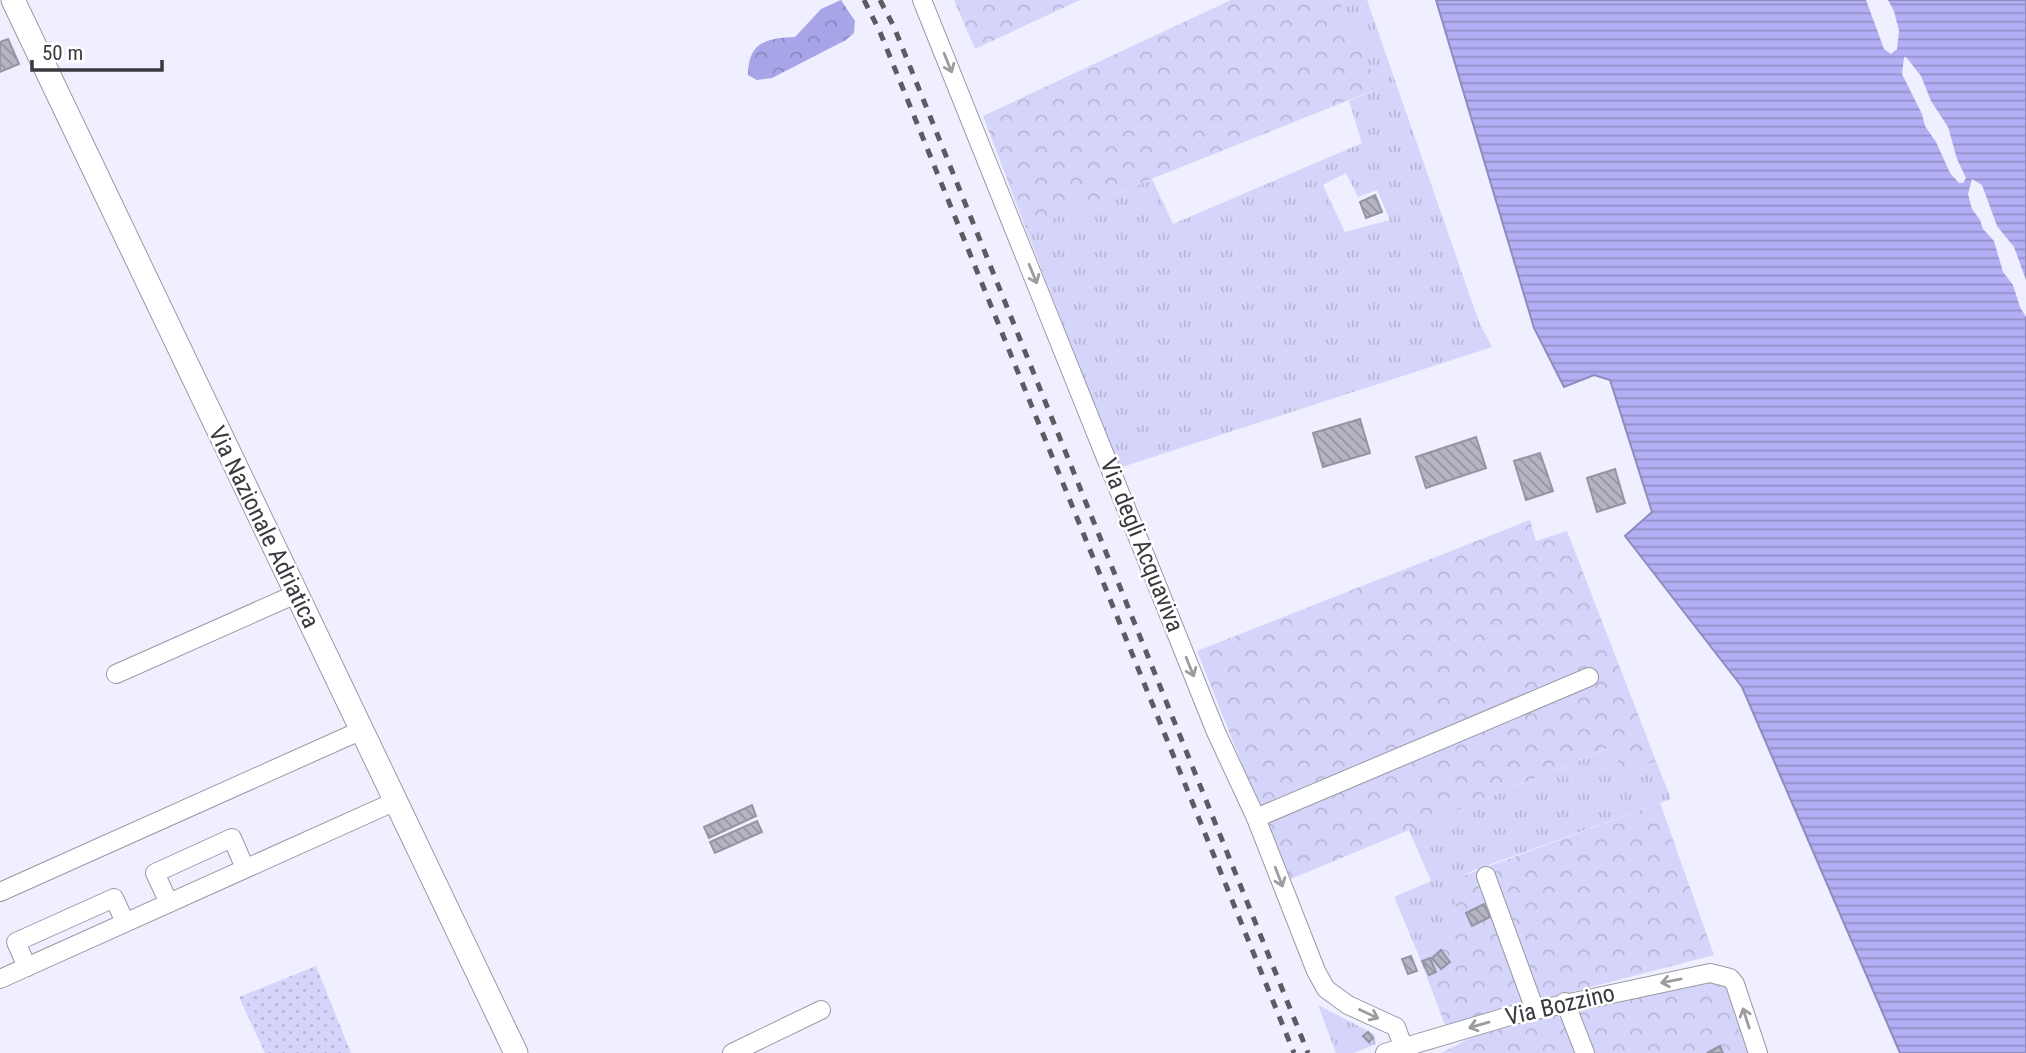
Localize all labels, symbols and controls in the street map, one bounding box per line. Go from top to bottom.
scale bar [32,28,161,72]
text: 50 m [42,41,83,65]
one-way arrow [942,52,955,74]
one-way arrow [1028,263,1041,284]
street label: Via Nazionale Adriatica [203,422,325,632]
street label: Via degli Acquaviva [1094,454,1190,636]
one-way arrow [1185,656,1198,678]
one-way arrow [1273,865,1286,887]
one-way arrow [1660,974,1683,988]
street label: Via Bozzino [1503,979,1617,1031]
one-way arrow [1358,1008,1379,1022]
one-way arrow [1739,1008,1752,1030]
one-way arrow [1468,1019,1490,1032]

